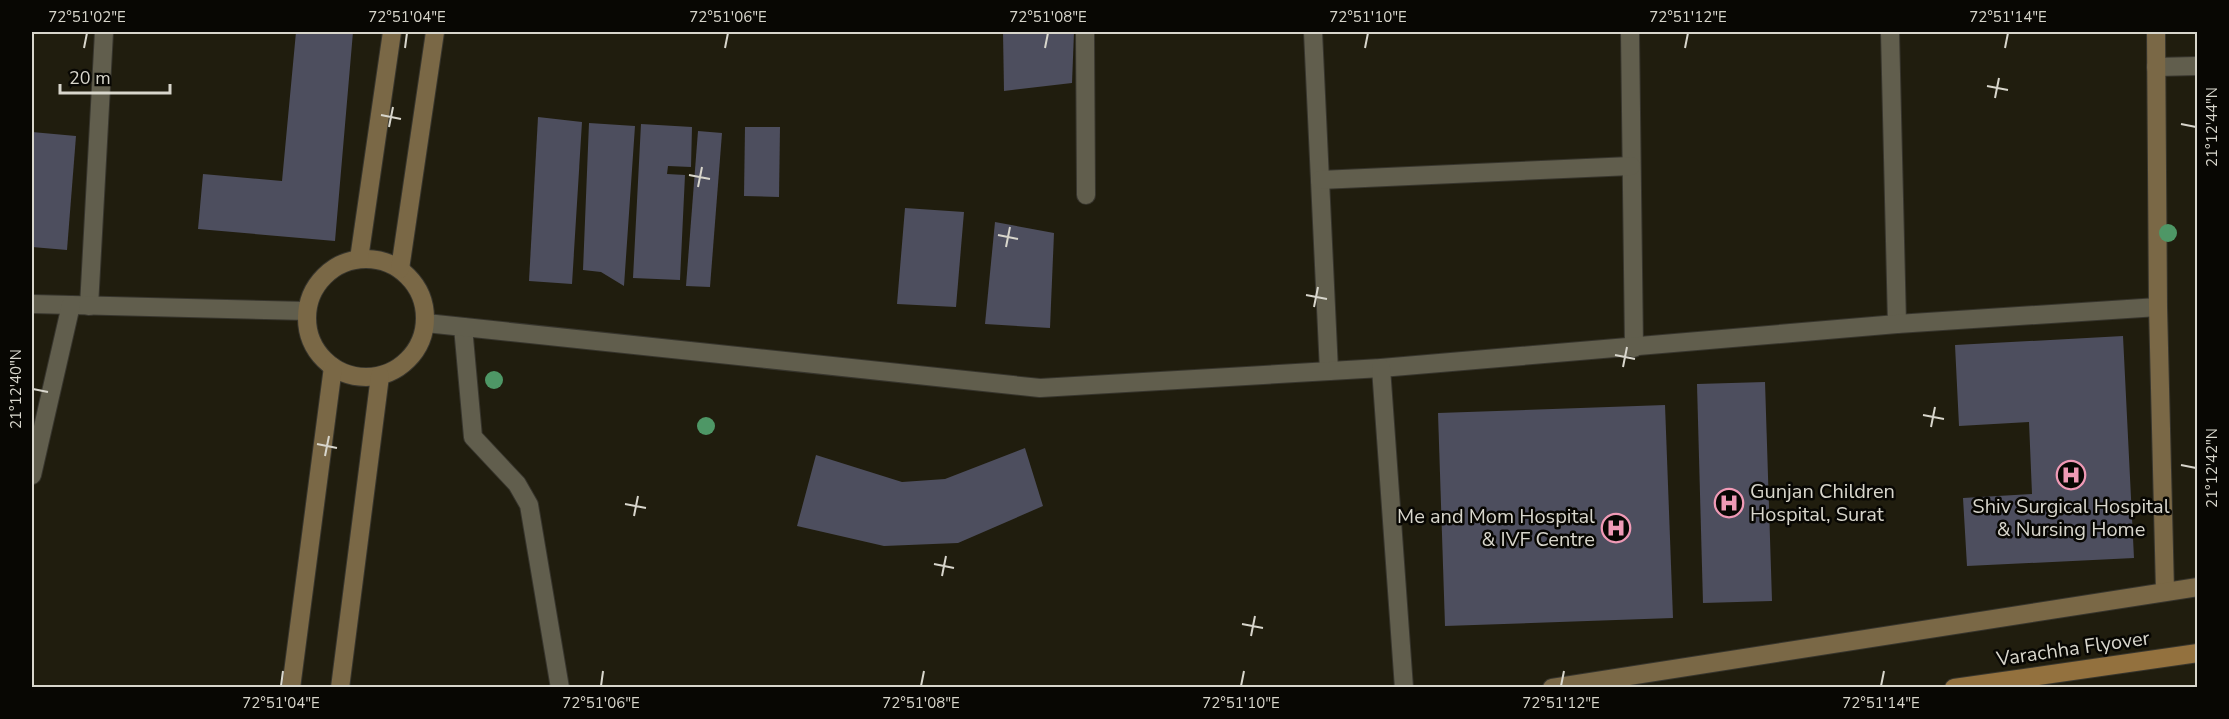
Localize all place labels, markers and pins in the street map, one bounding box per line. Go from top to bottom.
hospital icon: Shiv Surgical Hospital & Nursing Home [2055,459,2087,491]
place label: Gunjan Children Hospital, Surat [1750,478,1895,528]
hospital icon: Gunjan Children Hospital, Surat [1713,487,1745,519]
place label: Shiv Surgical Hospital & Nursing Home [1972,493,2170,543]
place label: Me and Mom Hospital & IVF Centre [1397,503,1595,553]
hospital icon: Me and Mom Hospital & IVF Centre [1600,512,1632,544]

